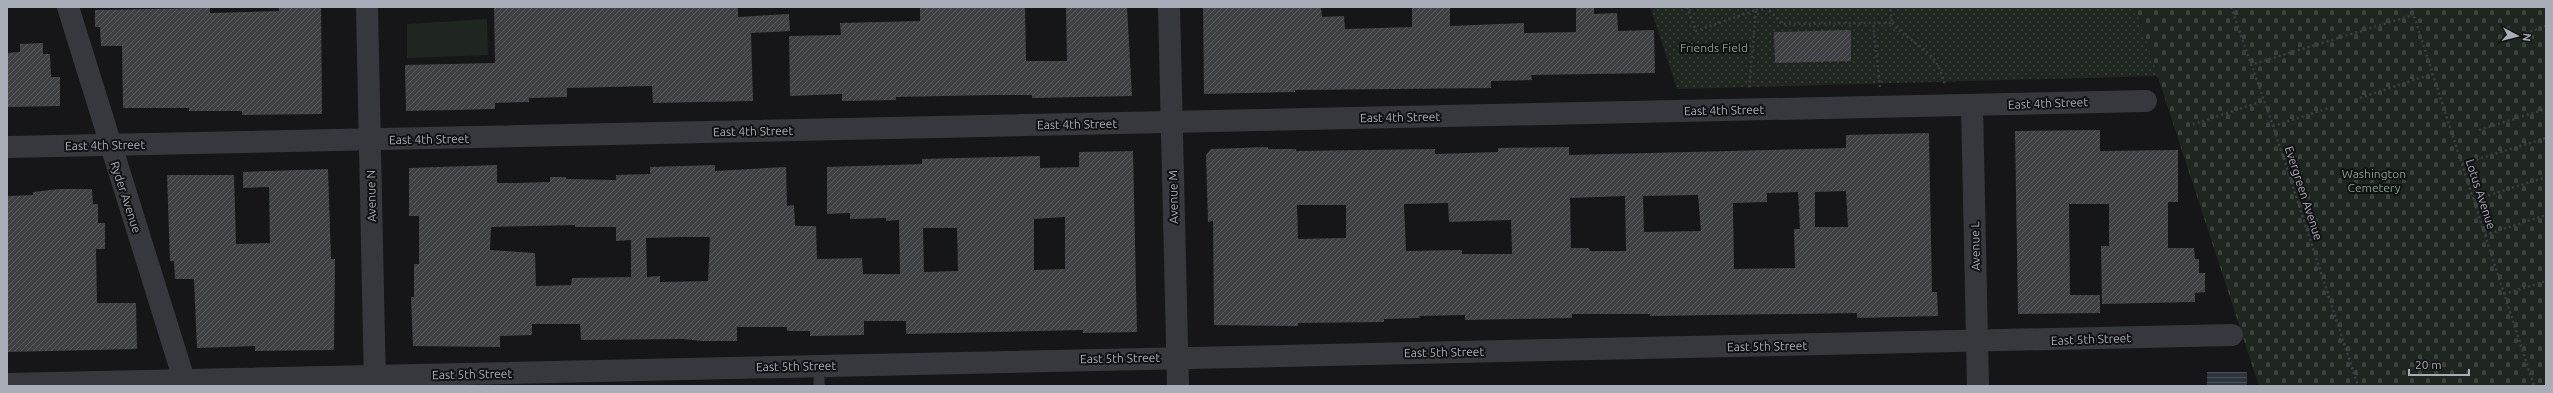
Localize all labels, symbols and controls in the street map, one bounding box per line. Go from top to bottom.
north arrow [2497,16,2537,56]
text: N [2520,32,2533,42]
park label: Friends Field [1680,41,1748,54]
street label: East 4th Street [2008,95,2089,111]
street label: East 4th Street [1684,103,1764,117]
street label: East 4th Street [1360,110,1440,124]
street label: East 4th Street [1037,117,1117,131]
street label: East 4th Street [713,124,793,138]
street label: East 4th Street [389,132,469,146]
street label: East 4th Street [65,138,145,152]
street label: Evergreen Avenue [2283,144,2325,242]
street label: Lotus Avenue [2464,157,2498,231]
street label: Ryder Avenue [108,160,144,234]
park label: Washington Cemetery [2342,167,2406,194]
street label: Avenue N [364,170,378,222]
street label: Avenue M [1166,170,1180,224]
street label: Avenue L [1968,221,1982,271]
street label: East 5th Street [2051,331,2132,347]
street label: East 5th Street [1727,339,1807,353]
street label: East 5th Street [1404,345,1484,359]
street label: East 5th Street [1080,351,1160,365]
scale bar [2409,351,2469,377]
text: 20 m [2415,358,2442,371]
street label: East 5th Street [756,359,836,373]
street label: East 5th Street [432,367,512,381]

